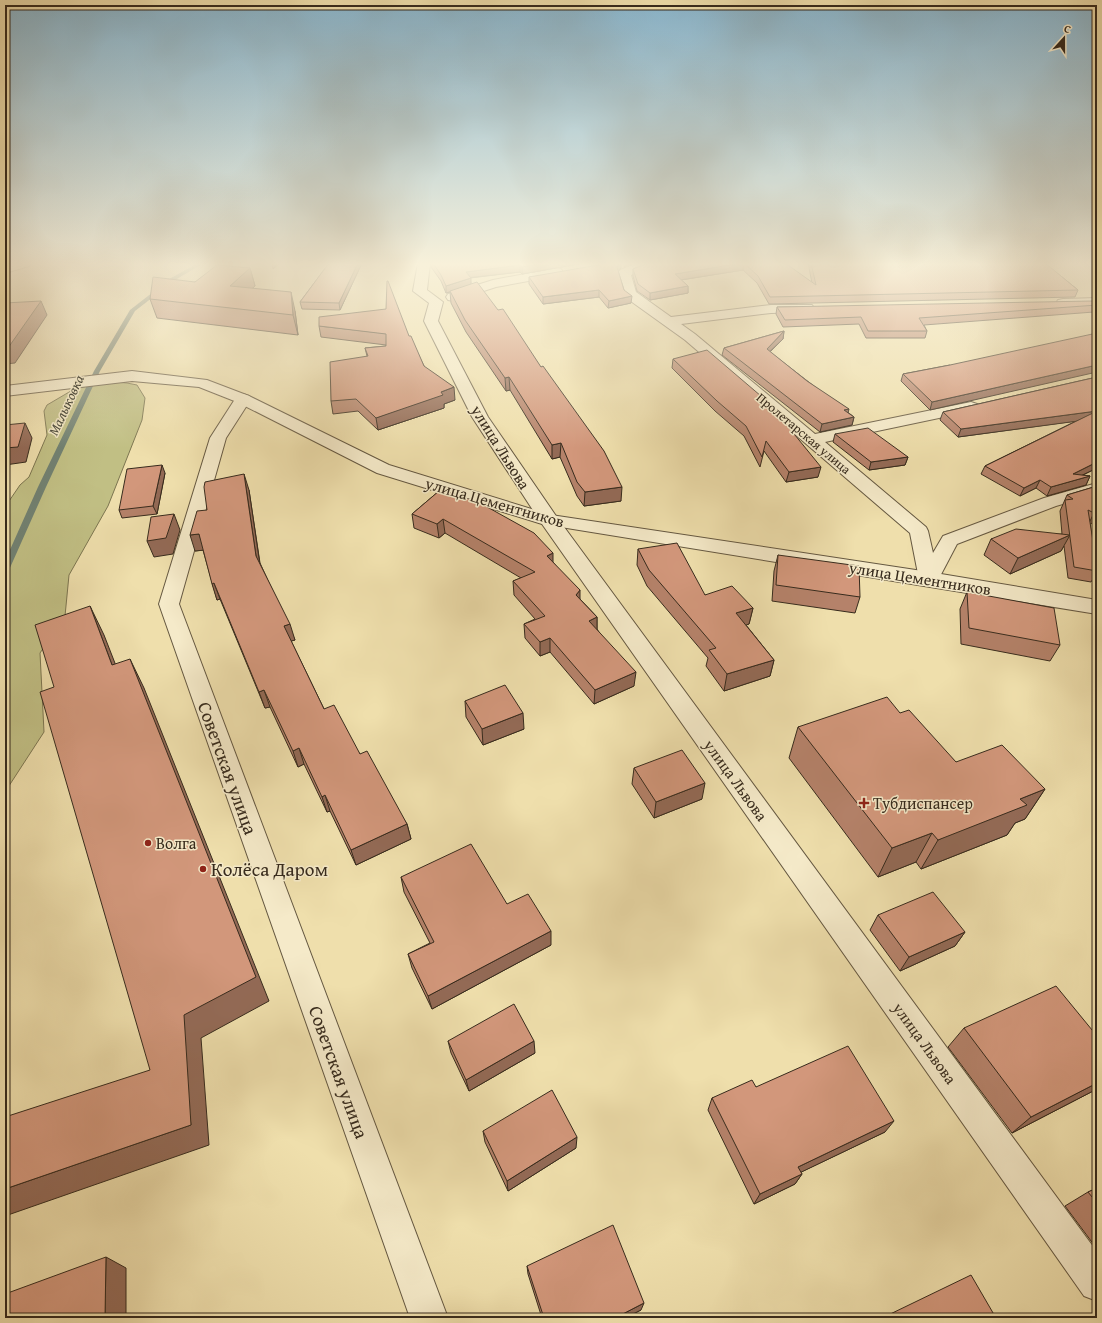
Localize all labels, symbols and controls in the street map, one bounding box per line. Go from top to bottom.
north arrow [1044,18,1084,58]
text: С [1062,20,1073,37]
water label: Малыковка [43,371,89,439]
street label: Пролетарская улица [752,388,856,479]
street label: улица Львова [465,399,537,494]
street label: улица Цементников [422,470,568,533]
street label: улица Цементников [846,555,993,601]
street label: Советская улица [191,697,265,839]
street label: улица Львова [698,733,774,826]
place label: Тубдиспансер [873,791,973,815]
marker: Тубдиспансер [858,797,870,809]
place label: Волга [156,831,197,855]
marker: Волга [143,838,153,848]
place label: Колёса Даром [211,855,328,883]
marker: Колёса Даром [198,864,208,874]
street label: улица Львова [887,996,963,1089]
street label: Советская улица [302,1001,376,1143]

